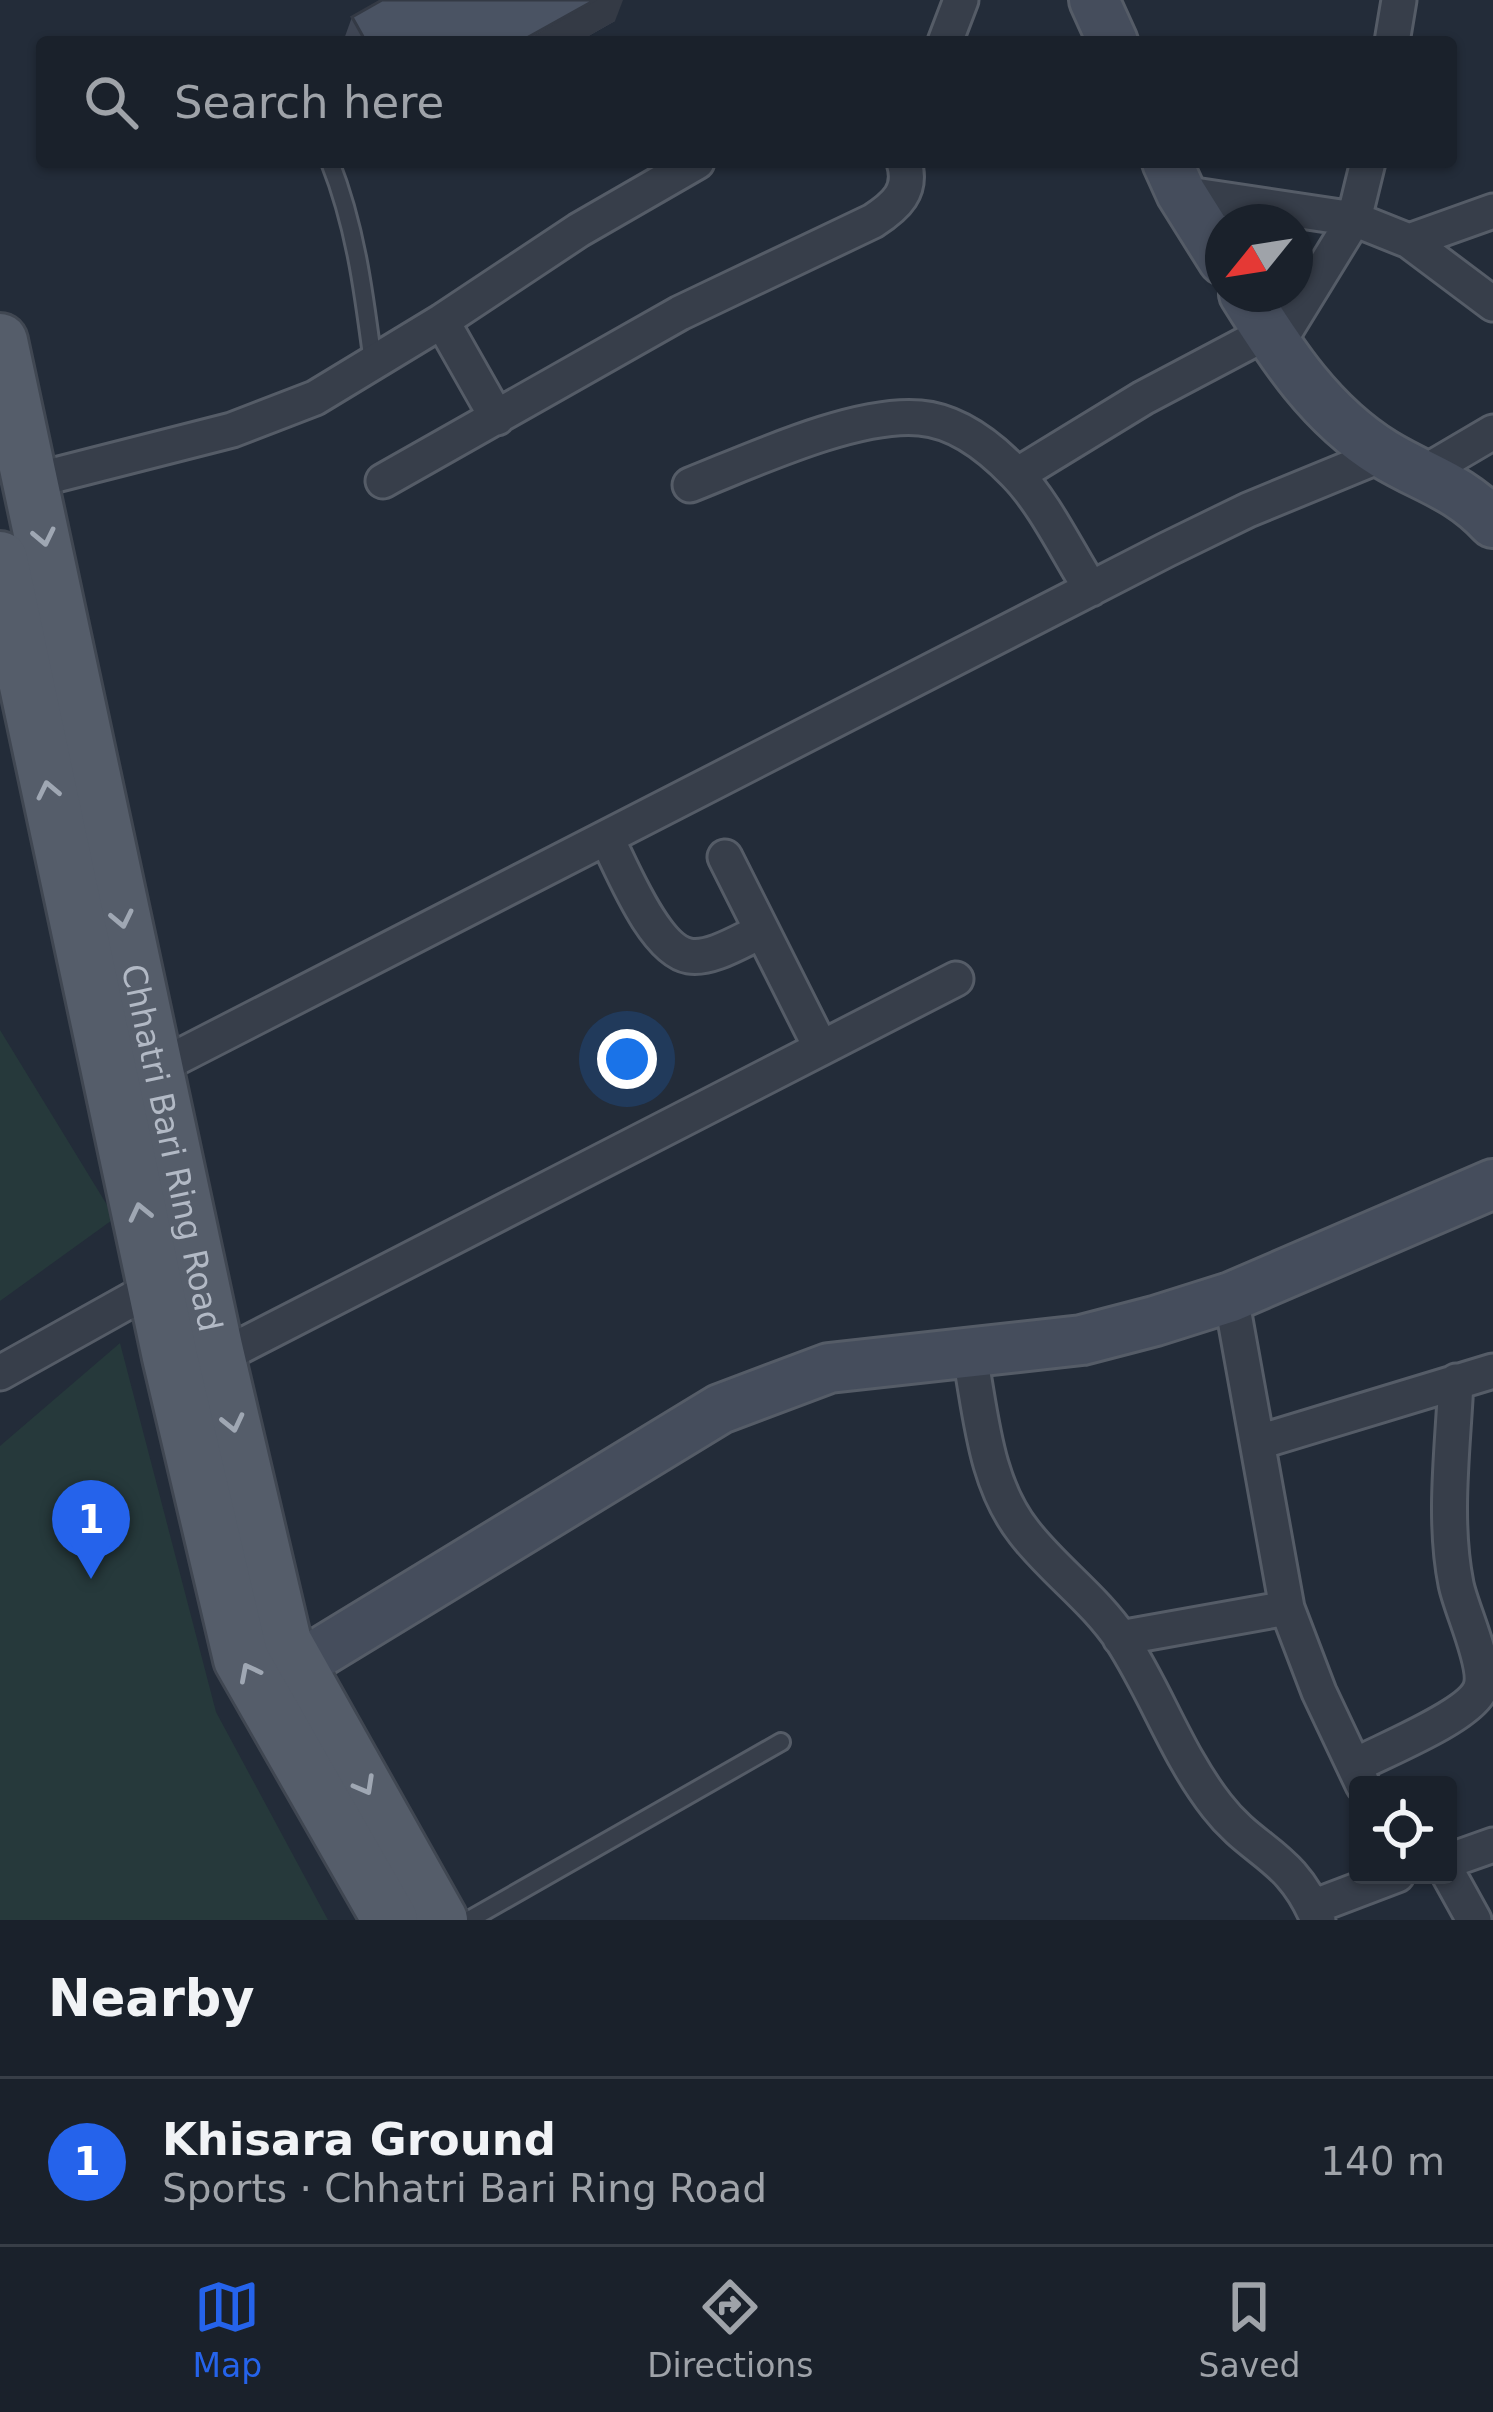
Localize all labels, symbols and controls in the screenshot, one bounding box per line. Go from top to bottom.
search box [36,36,1457,168]
icon: search [78,69,144,135]
text: Search here [174,76,444,129]
north arrow [1205,204,1313,312]
one-way arrow [30,527,55,547]
one-way arrow [36,780,61,800]
one-way arrow [109,909,134,929]
street label: Chhatri Bari Ring Road [114,961,230,1335]
your location [597,1029,657,1089]
one-way arrow [128,1202,153,1222]
one-way arrow [219,1413,244,1433]
pin: 1 [52,1480,130,1579]
one-way arrow [240,1663,263,1685]
one-way arrow [351,1774,374,1795]
map controls [1349,1776,1457,1884]
button: locate [1349,1776,1457,1884]
text: Nearby [48,1969,255,2028]
text: Khisara Ground [162,2113,556,2166]
text: 1 [73,2139,101,2184]
text: 140 m [1320,2139,1445,2184]
text: Sports · Chhatri Bari Ring Road [162,2166,767,2211]
tab: Map [193,2274,262,2385]
tab: Directions [647,2274,813,2385]
tab: Saved [1199,2274,1300,2385]

